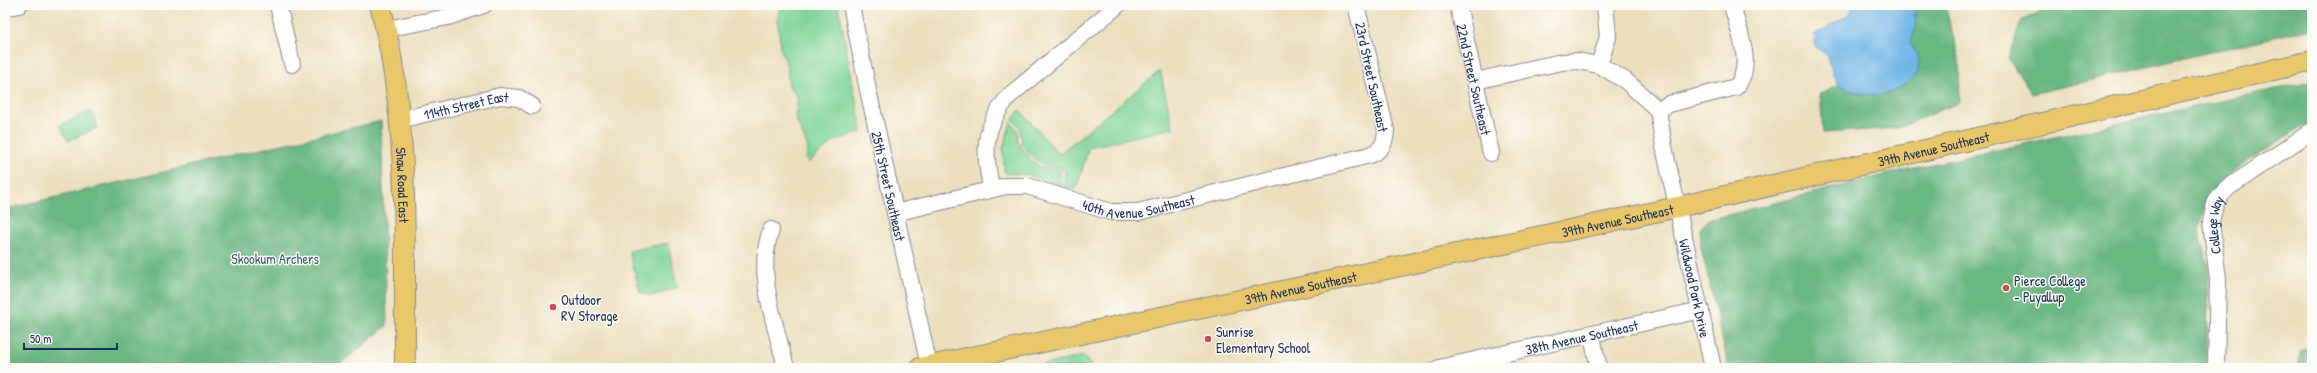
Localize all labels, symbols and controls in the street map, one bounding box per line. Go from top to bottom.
street label: 23rd Street Southeast [1351,20,1393,134]
street label: 22nd Street Southeast [1453,22,1496,137]
street label: 114th Street East [422,86,510,123]
street label: 39th Avenue Southeast [1876,126,1991,170]
street label: 25th Street Southeast [868,129,911,243]
street label: Shaw Road East [392,147,414,223]
street label: 40th Avenue Southeast [1080,189,1197,222]
street label: College Way [2201,191,2229,255]
street label: 39th Avenue Southeast [1560,199,1675,241]
street label: Wildwood Park Drive [1675,237,1716,340]
park label: Skookum Archers [231,249,319,268]
street label: 39th Avenue Southeast [1243,266,1358,308]
place label: Pierce College - Puyallup [2014,271,2086,307]
marker: Pierce College - Puyallup [2001,283,2011,293]
place label: Outdoor RV Storage [561,290,618,326]
marker: Outdoor RV Storage [548,302,558,312]
street label: 38th Avenue Southeast [1523,315,1640,358]
place label: Sunrise Elementary School [1216,322,1311,358]
scale bar [24,325,117,351]
text: 50 m [30,330,51,347]
marker: Sunrise Elementary School [1203,334,1213,344]

